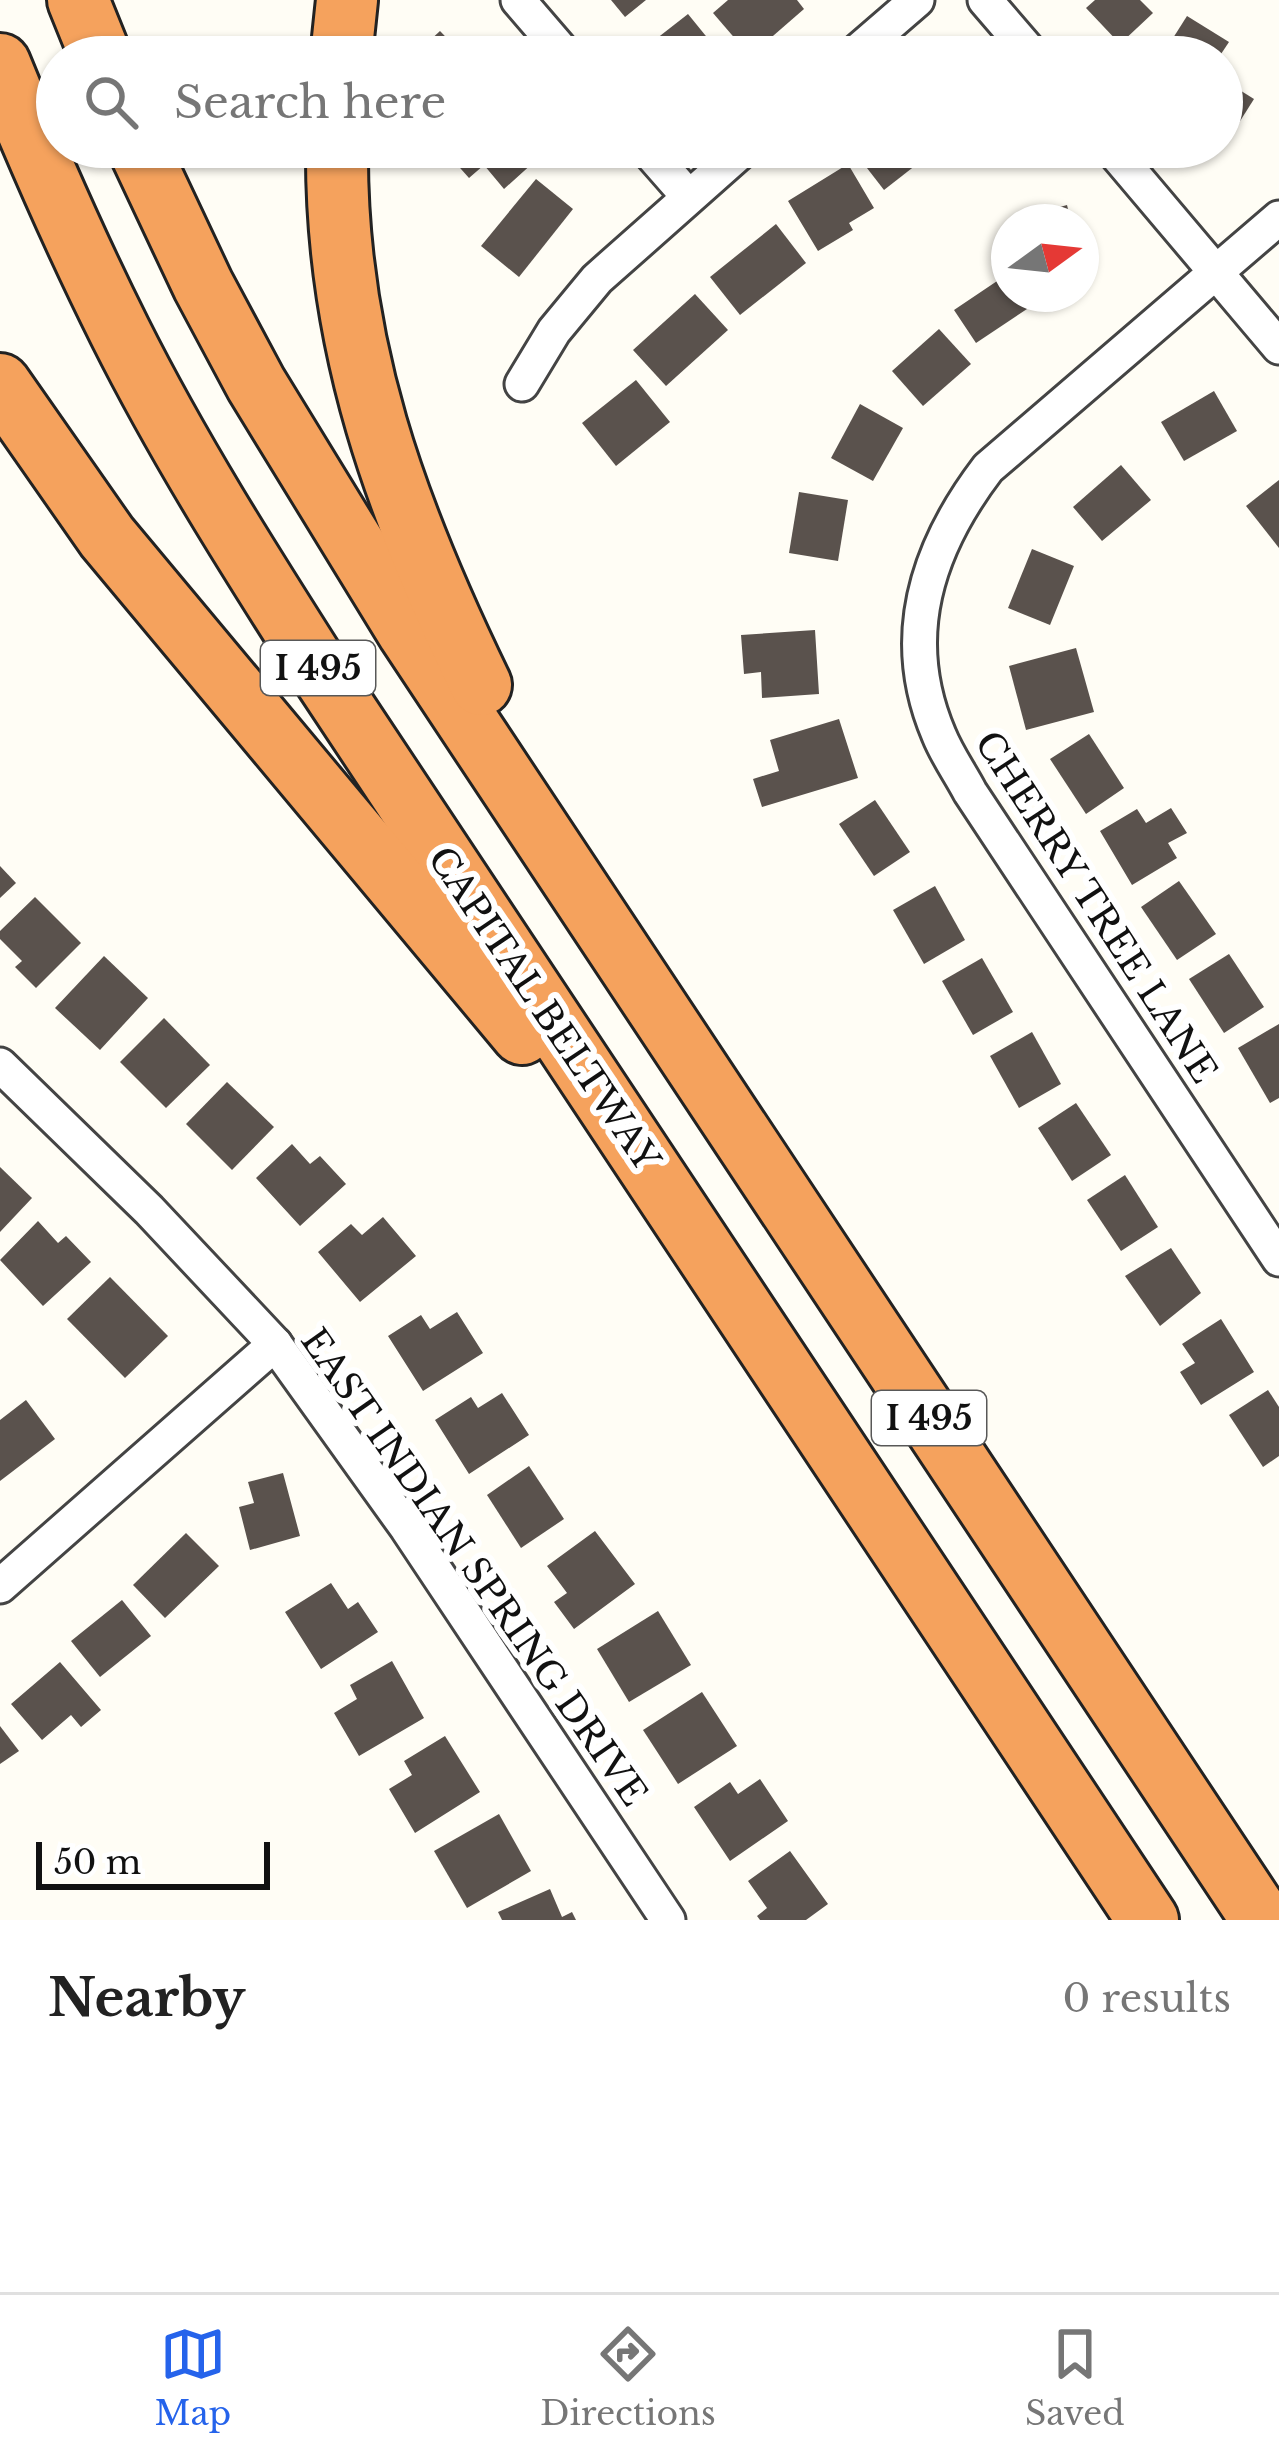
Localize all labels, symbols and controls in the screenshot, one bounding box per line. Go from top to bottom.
search box [36,36,1243,168]
icon: search [78,69,144,135]
text: Search here [174,74,446,130]
north arrow [991,204,1099,312]
road number: I 495 [261,641,375,695]
street label: CHERRY TREE LANE [965,723,1227,1091]
street label: CAPITAL BELTWAY [419,838,670,1180]
street label: EAST INDIAN SPRING DRIVE [291,1320,657,1814]
road number: I 495 [872,1391,986,1445]
scale bar [36,1836,270,1889]
text: 50 m [54,1842,141,1883]
text: Nearby [48,1967,245,2030]
text: 0 results [1062,1974,1231,2023]
tab: Map [155,2321,231,2434]
tab: Directions [540,2321,716,2434]
tab: Saved [1025,2321,1124,2434]

